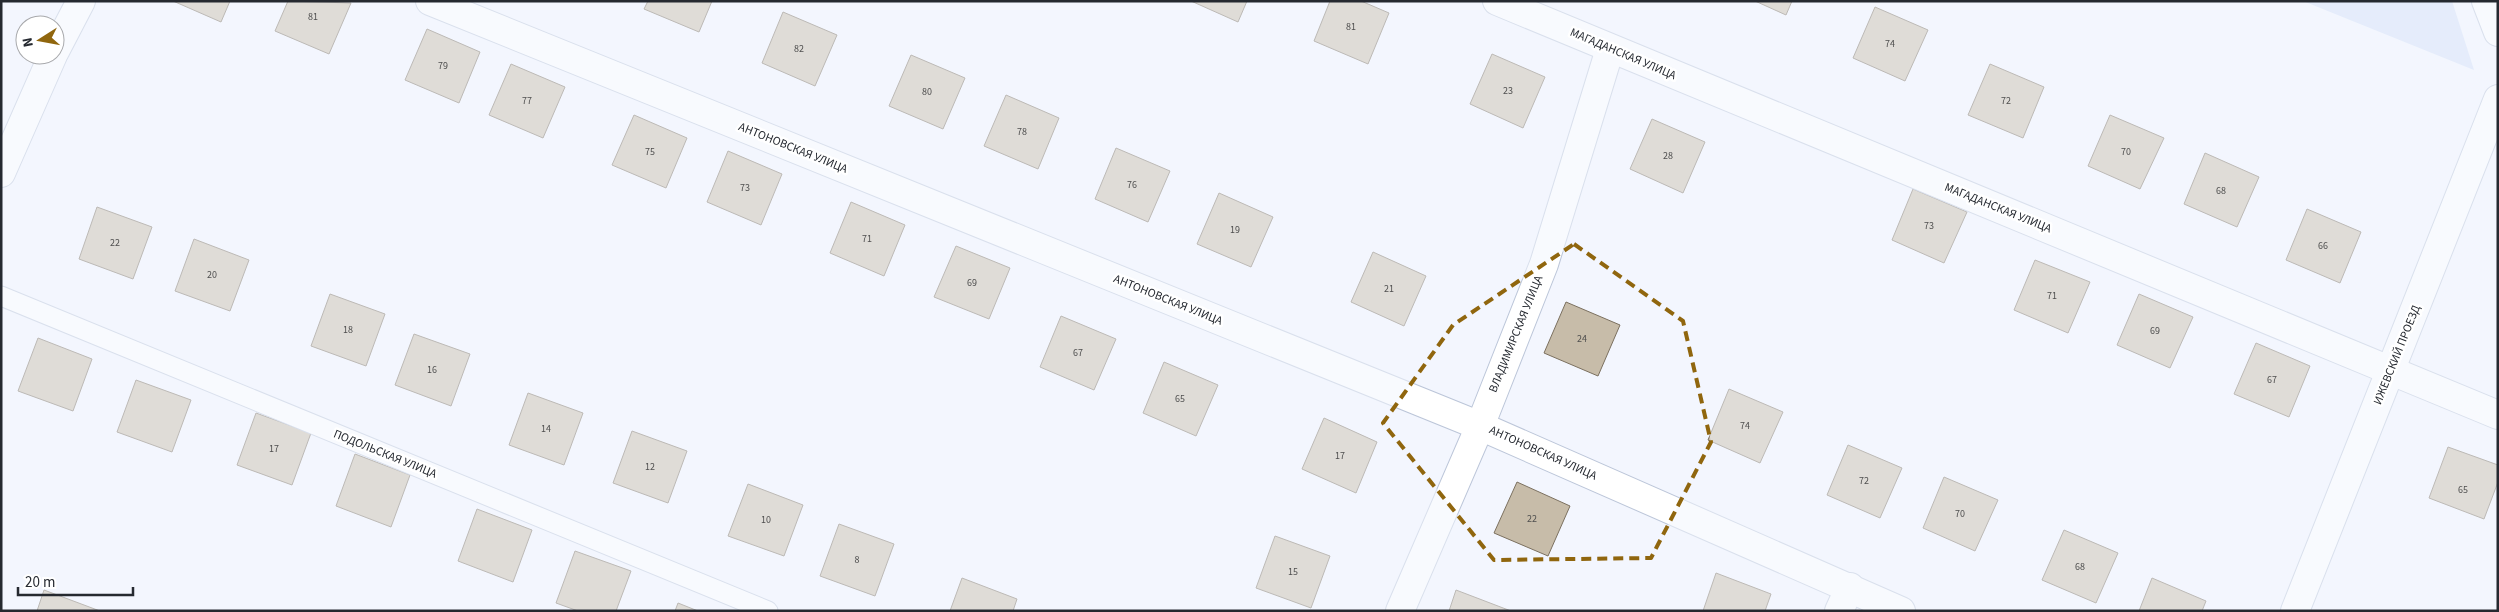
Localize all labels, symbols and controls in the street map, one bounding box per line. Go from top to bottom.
house number: 81 [308,10,318,24]
north arrow [15,15,65,65]
house number: 81 [1346,20,1356,34]
street label: МАГАДАНСКАЯ УЛИЦА [1567,24,1679,84]
text: N [18,36,39,49]
house number: 74 [1885,37,1895,51]
house number: 82 [794,42,804,56]
house number: 79 [438,59,448,73]
house number: 23 [1503,84,1513,98]
house number: 80 [922,85,932,99]
house number: 77 [522,94,532,108]
house number: 72 [2001,94,2011,108]
street label: АНТОНОВСКАЯ УЛИЦА [736,118,850,178]
house number: 78 [1017,125,1027,139]
house number: 75 [645,145,655,159]
house number: 70 [2121,145,2131,159]
house number: 28 [1663,149,1673,163]
house number: 76 [1127,178,1137,192]
street label: МАГАДАНСКАЯ УЛИЦА [1942,179,2054,237]
house number: 73 [740,181,750,195]
house number: 68 [2216,184,2226,198]
house number: 73 [1924,219,1934,233]
house number: 19 [1230,223,1240,237]
house number: 71 [862,232,872,246]
house number: 22 [110,236,120,250]
house number: 66 [2318,239,2328,253]
house number: 20 [207,268,217,282]
street label: АНТОНОВСКАЯ УЛИЦА [1111,270,1225,330]
street label: ВЛАДИМИРСКАЯ УЛИЦА [1485,272,1547,395]
house number: 69 [967,276,977,290]
house number: 21 [1384,282,1394,296]
house number: 71 [2047,289,2057,303]
street label: ИЖЕВСКИЙ ПРОЕЗД [2369,302,2425,407]
house number: 18 [343,323,353,337]
house number: 69 [2150,324,2160,338]
house number: 24 [1577,332,1587,346]
house number: 67 [1073,346,1083,360]
house number: 16 [427,363,437,377]
house number: 67 [2267,373,2277,387]
house number: 65 [1175,392,1185,406]
house number: 74 [1740,419,1750,433]
house number: 14 [541,422,551,436]
street label: АНТОНОВСКАЯ УЛИЦА [1487,422,1600,485]
street label: ПОДОЛЬСКАЯ УЛИЦА [331,426,440,483]
house number: 17 [269,442,279,456]
house number: 17 [1335,449,1345,463]
house number: 12 [645,460,655,474]
house number: 72 [1859,474,1869,488]
house number: 65 [2458,483,2468,497]
house number: 70 [1955,507,1965,521]
house number: 22 [1527,512,1537,526]
house number: 10 [761,513,771,527]
house number: 8 [855,553,860,567]
house number: 68 [2075,560,2085,574]
scale bar [18,564,132,596]
house number: 15 [1288,565,1298,579]
text: 20 m [25,572,55,593]

